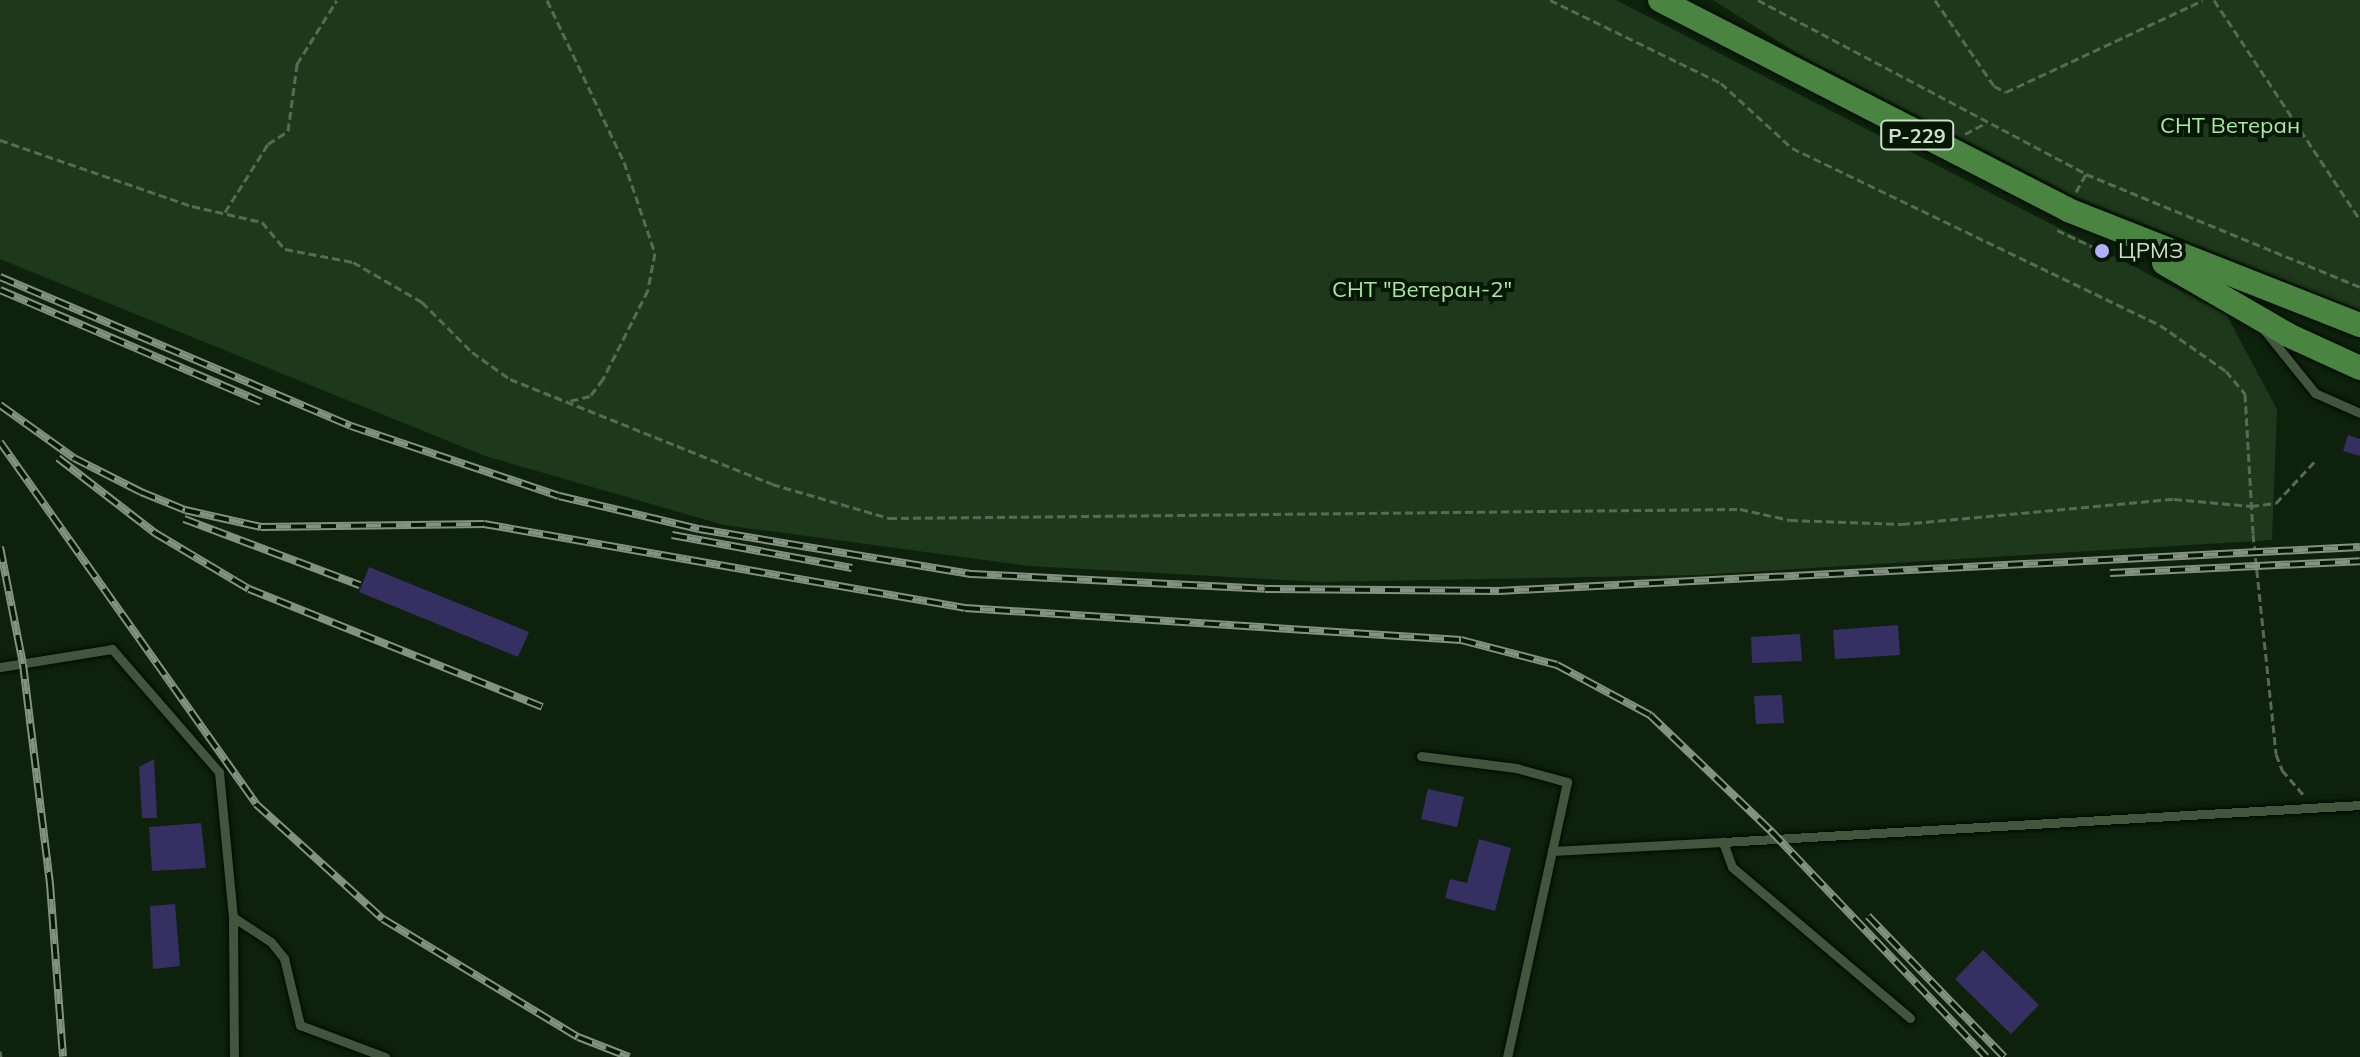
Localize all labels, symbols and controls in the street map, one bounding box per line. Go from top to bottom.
park label: СНТ Ветеран [2160,113,2300,139]
road number: Р-229 [1879,119,1955,151]
place label: ЦРМЗ [2118,238,2183,264]
marker: ЦРМЗ [2093,242,2111,260]
park label: СНТ "Ветеран-2" [1332,277,1512,303]

